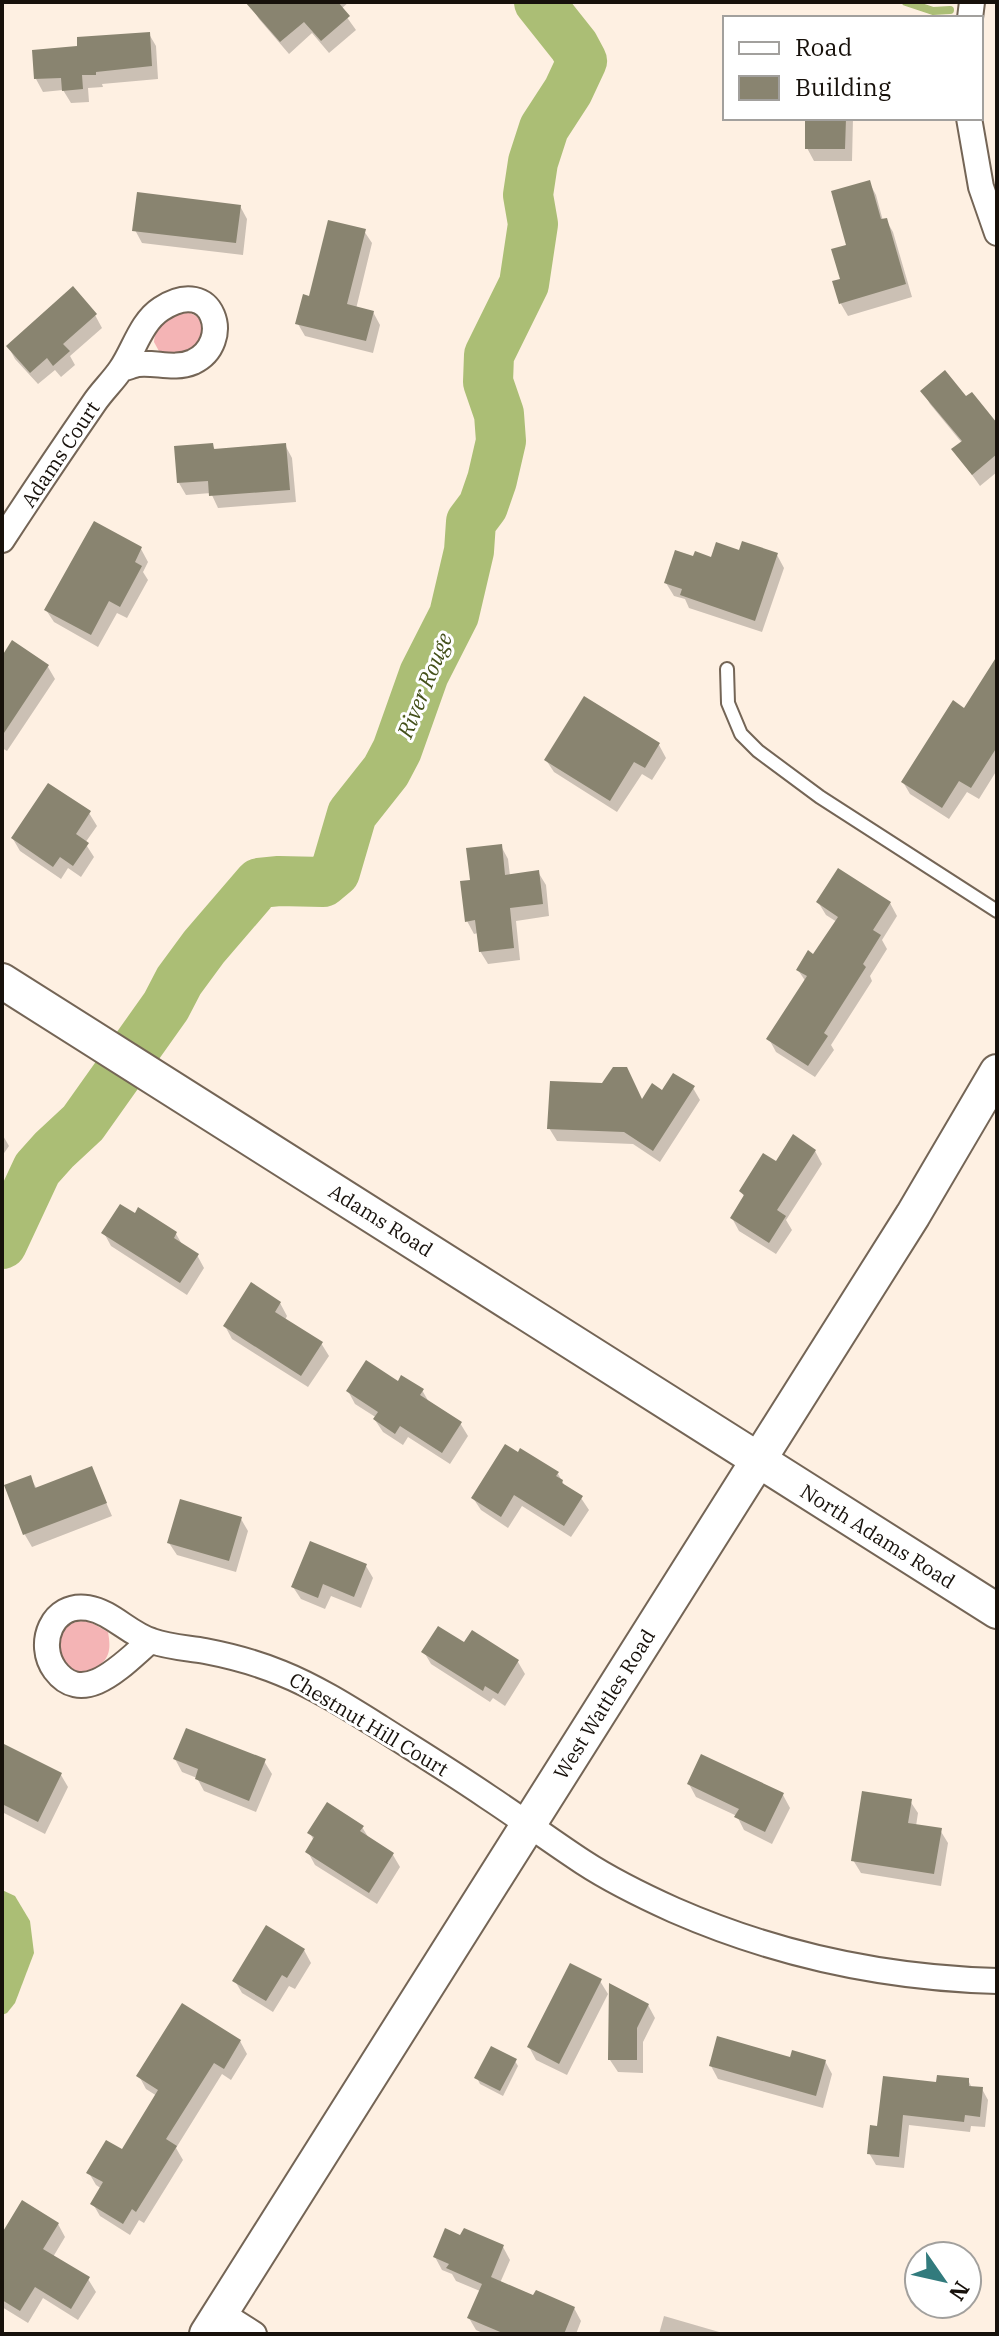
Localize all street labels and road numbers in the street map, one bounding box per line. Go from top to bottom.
street label: Adams Court [14,396,106,512]
street label: Adams Road [324,1177,438,1263]
street label: North Adams Road [795,1477,961,1595]
street label: West Wattles Road [547,1624,661,1784]
street label: Chestnut Hill Court [284,1666,454,1782]

